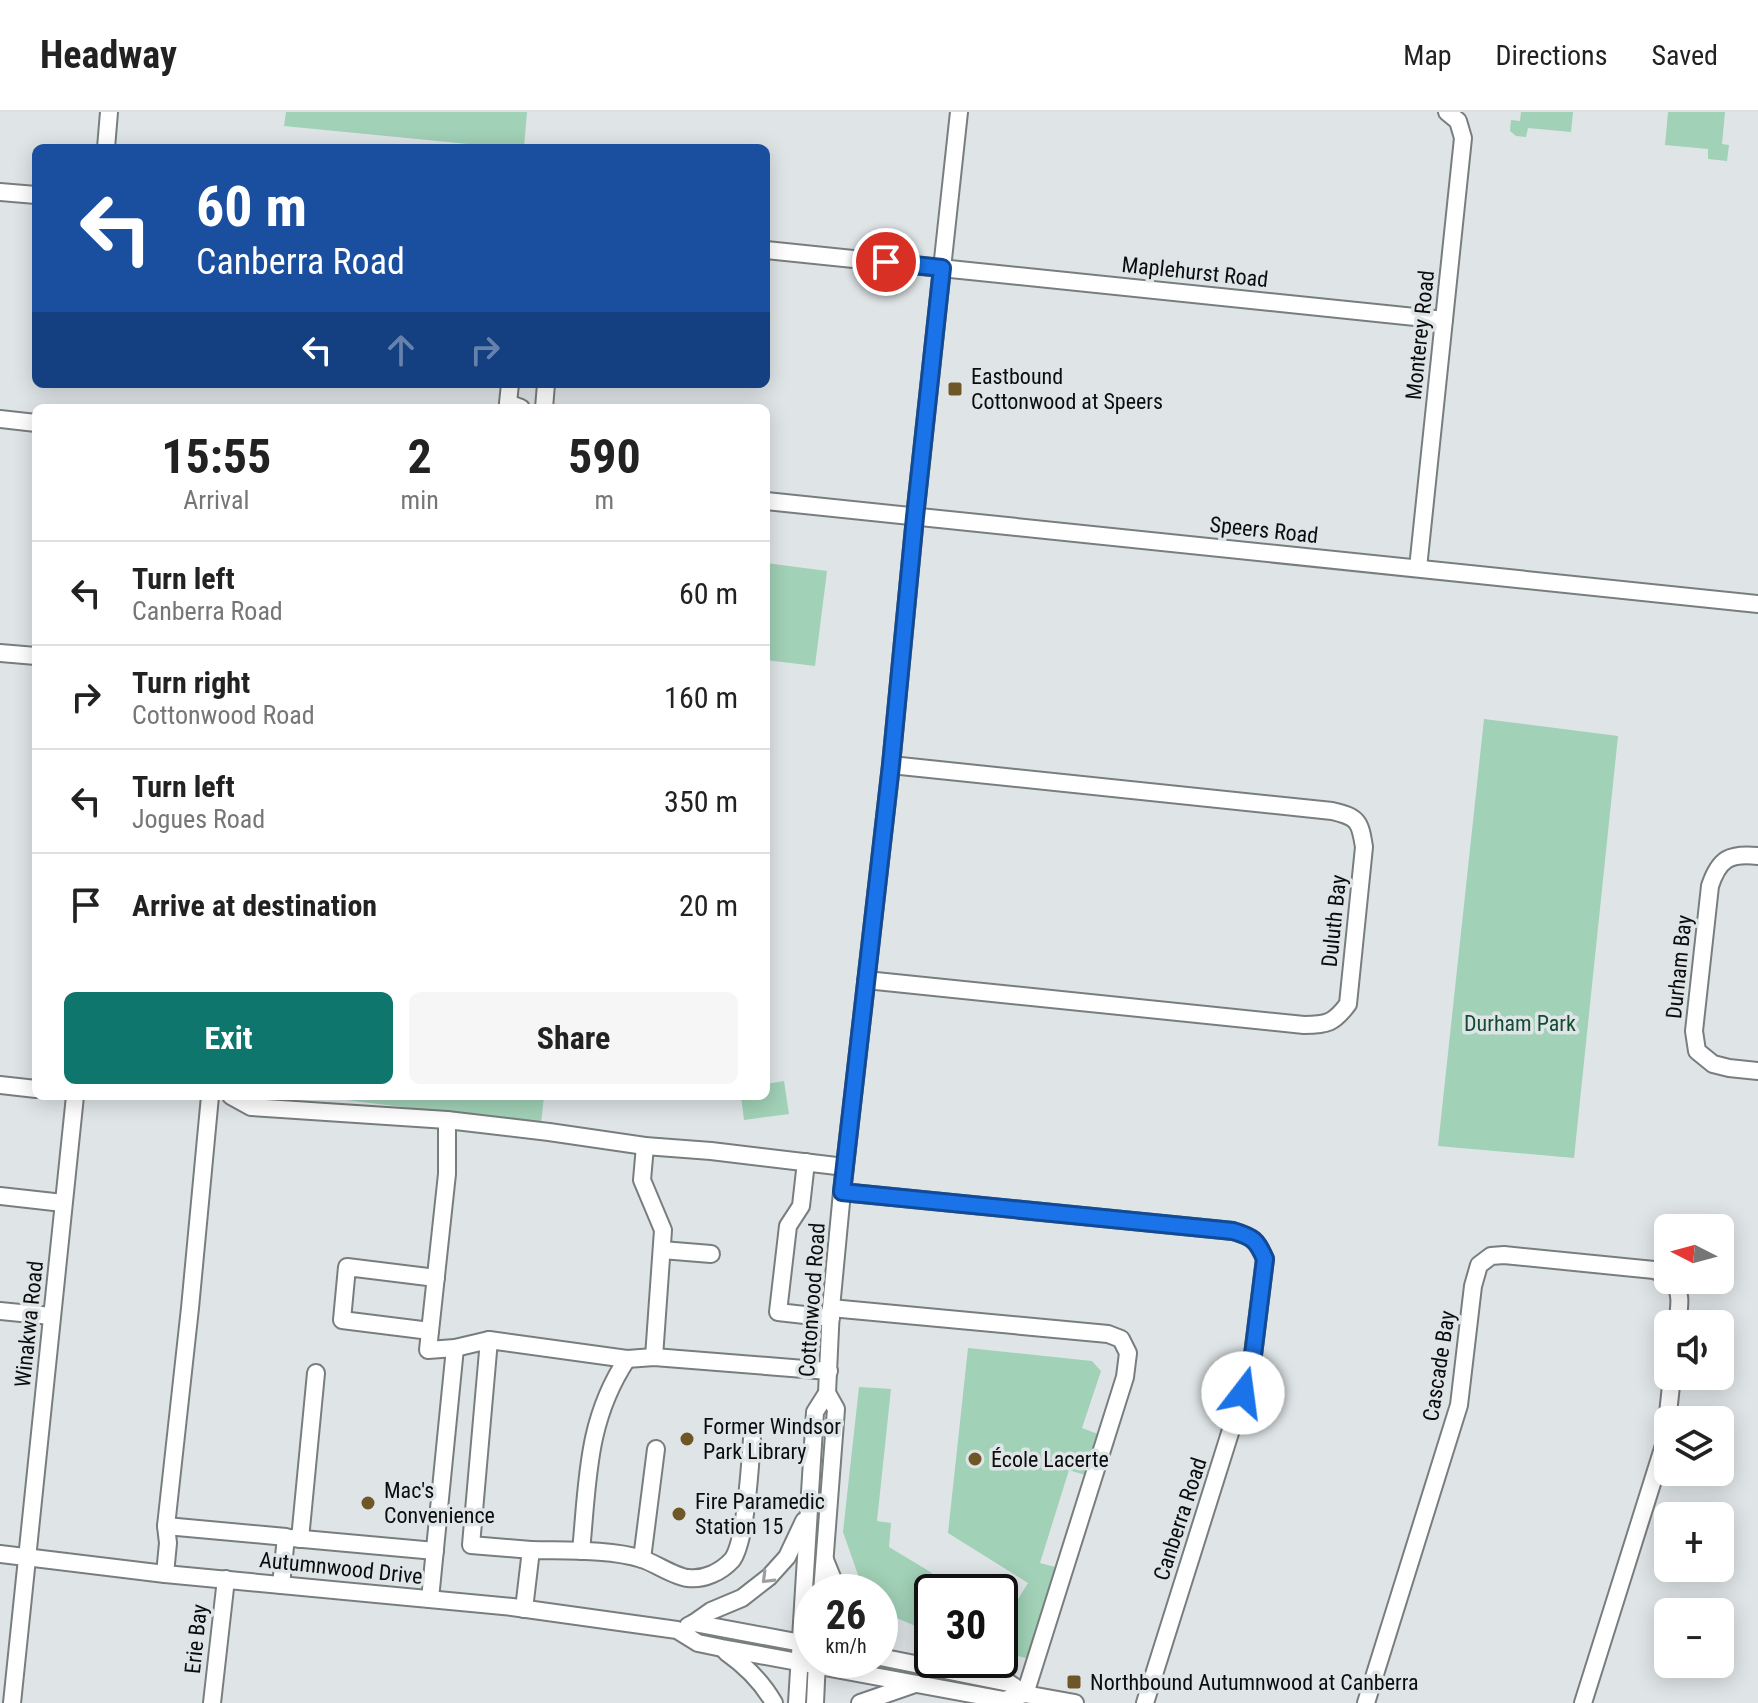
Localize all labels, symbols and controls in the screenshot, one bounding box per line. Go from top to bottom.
text: Headway [40,33,177,77]
text: Map [1403,39,1452,72]
text: Directions [1496,39,1607,72]
text: Saved [1651,39,1718,72]
text: 60 m [196,174,307,240]
icon: left [64,176,168,280]
pin [852,228,920,296]
icon: arrive [864,240,908,284]
text: Canberra Road [196,241,405,283]
street label: Maplehurst Road [1121,252,1269,292]
street label: Monterey Road [1401,269,1439,401]
icon: left [295,328,339,372]
icon: ahead [379,328,423,372]
icon: right [463,328,507,372]
place label: Eastbound Cottonwood at Speers [971,364,1163,414]
marker: Eastbound Cottonwood at Speers [946,380,964,398]
text: 15:55 [161,428,271,485]
text: 2 [408,428,432,485]
text: 590 [568,428,641,485]
text: Arrival [183,485,249,515]
text: min [401,485,439,515]
text: m [595,485,614,515]
street label: Speers Road [1209,512,1319,548]
text: Turn left [132,561,235,596]
icon: left [64,571,108,615]
text: 60 m [679,576,738,611]
text: Canberra Road [132,596,283,626]
text: Turn right [132,665,250,700]
icon: right [64,675,108,719]
text: 160 m [664,680,738,715]
text: Cottonwood Road [132,700,315,730]
text: Turn left [132,769,235,804]
icon: left [64,779,108,823]
text: 350 m [664,784,738,819]
text: Jogues Road [132,804,265,834]
street label: Duluth Bay [1317,874,1351,968]
icon: arrive [64,883,108,927]
text: Arrive at destination [132,888,377,923]
text: 20 m [679,888,738,923]
street label: Durham Bay [1661,914,1697,1020]
button: Exit [64,992,393,1084]
button: Share [409,992,738,1084]
park label: Durham Park [1464,1011,1576,1036]
north arrow [1654,1214,1734,1294]
map controls [1654,1214,1734,1678]
street label: Cottonwood Road [794,1222,830,1378]
street label: Winakwa Road [10,1260,48,1388]
street label: Cascade Bay [1418,1309,1460,1423]
button: sound [1654,1310,1734,1390]
position arrow [1201,1351,1285,1435]
button: layers [1654,1406,1734,1486]
place label: Former Windsor Park Library [703,1414,841,1464]
marker: Former Windsor Park Library [678,1430,696,1448]
place label: École Lacerte [991,1447,1109,1472]
marker: École Lacerte [966,1450,984,1468]
street label: Canberra Road [1148,1454,1212,1584]
place label: Mac's Convenience [384,1478,495,1528]
place label: Fire Paramedic Station 15 [695,1489,825,1539]
marker: Mac's Convenience [359,1494,377,1512]
button: + [1654,1502,1734,1582]
marker: Fire Paramedic Station 15 [670,1505,688,1523]
street label: Autumnwood Drive [258,1547,424,1589]
one-way arrow [762,1569,776,1583]
speed limit sign: 30 [914,1574,1018,1678]
text: 26 [826,1592,866,1639]
button: − [1654,1598,1734,1678]
street label: Erie Bay [180,1603,212,1675]
text: km/h [825,1634,867,1658]
place label: Northbound Autumnwood at Canberra [1090,1670,1419,1695]
marker: Northbound Autumnwood at Canberra [1065,1673,1083,1691]

